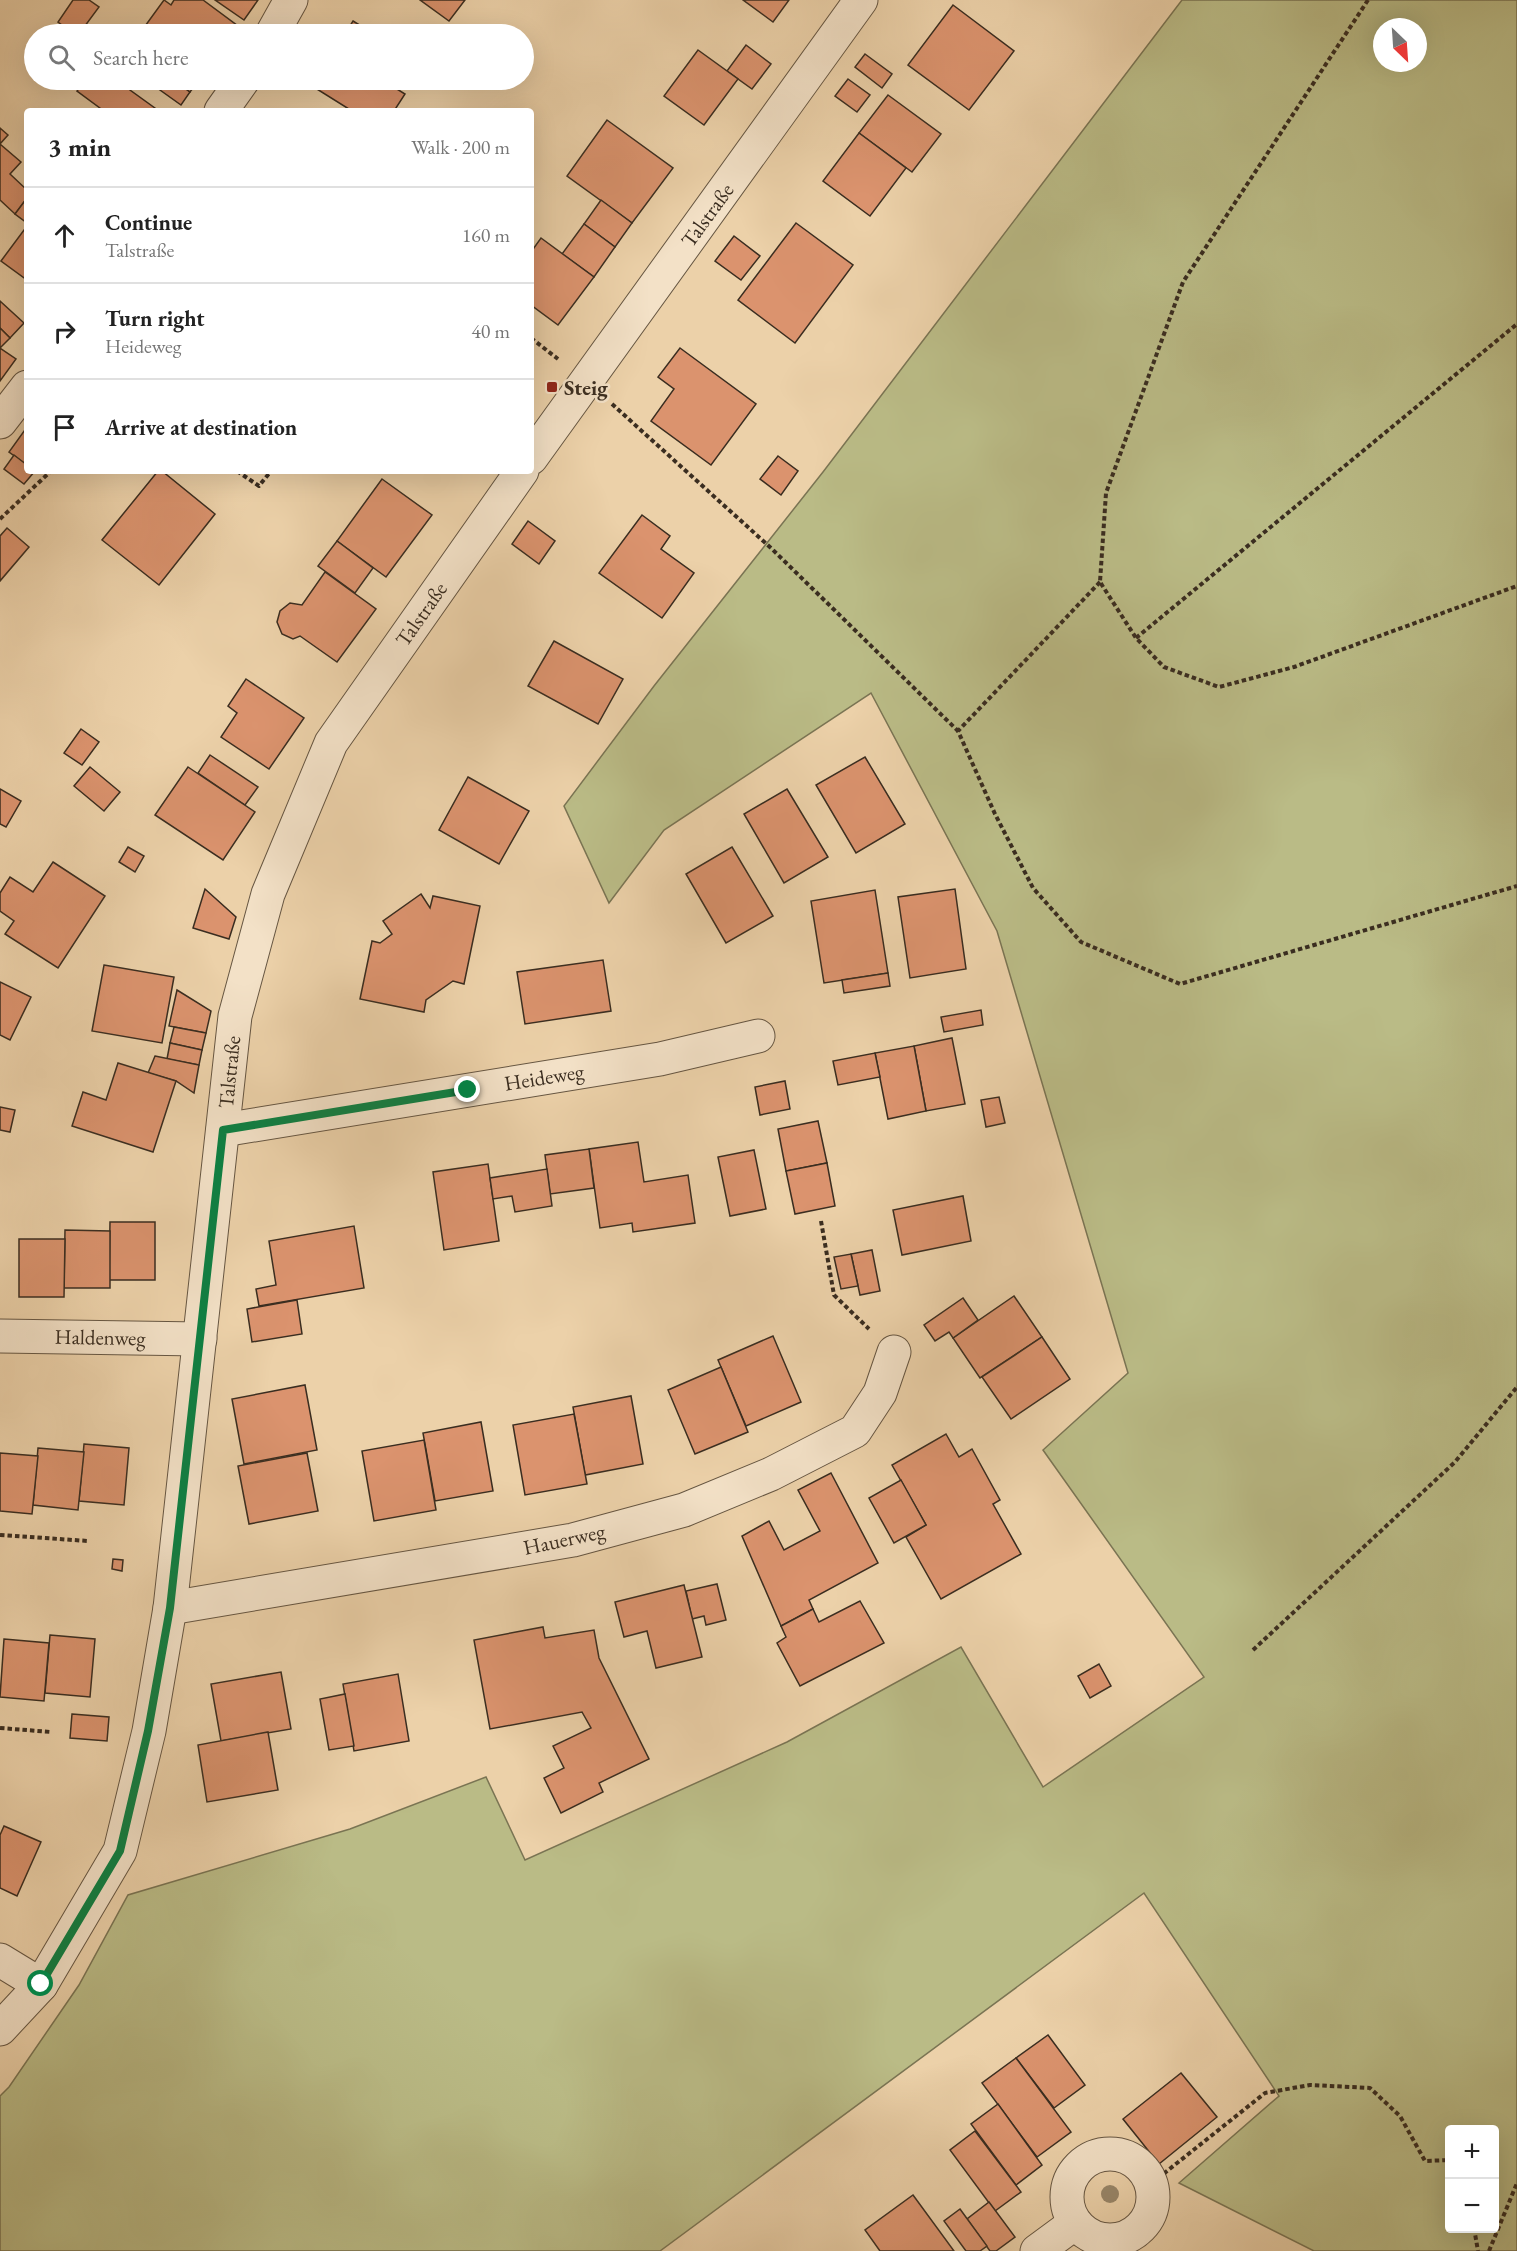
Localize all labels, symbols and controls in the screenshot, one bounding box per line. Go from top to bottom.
north arrow [1373,18,1427,72]
search box [24,24,534,90]
icon: search [45,41,78,74]
text: Search here [93,43,188,72]
text: 3 min [48,130,111,164]
text: Walk · 200 m [411,134,510,160]
street label: Talstraße [675,178,739,252]
text: Continue [105,208,192,237]
icon: ahead [48,219,81,252]
text: 160 m [462,222,510,248]
text: Talstraße [105,237,174,263]
text: Turn right [105,304,204,333]
icon: right [48,315,81,348]
text: 40 m [471,318,510,344]
text: Heideweg [105,333,182,359]
place label: Steig [564,374,608,401]
marker: Steig [545,380,559,394]
icon: arrive [48,411,81,444]
text: Arrive at destination [105,413,297,442]
street label: Talstraße [389,576,453,652]
street label: Talstraße [212,1034,246,1110]
street label: Heideweg [502,1057,587,1097]
route end [454,1076,480,1102]
street label: Haldenweg [54,1323,147,1351]
street label: Hauerweg [521,1517,608,1561]
route start [27,1970,53,1996]
map controls [1445,2125,1499,2233]
button: + [1445,2125,1499,2179]
button: − [1445,2179,1499,2233]

